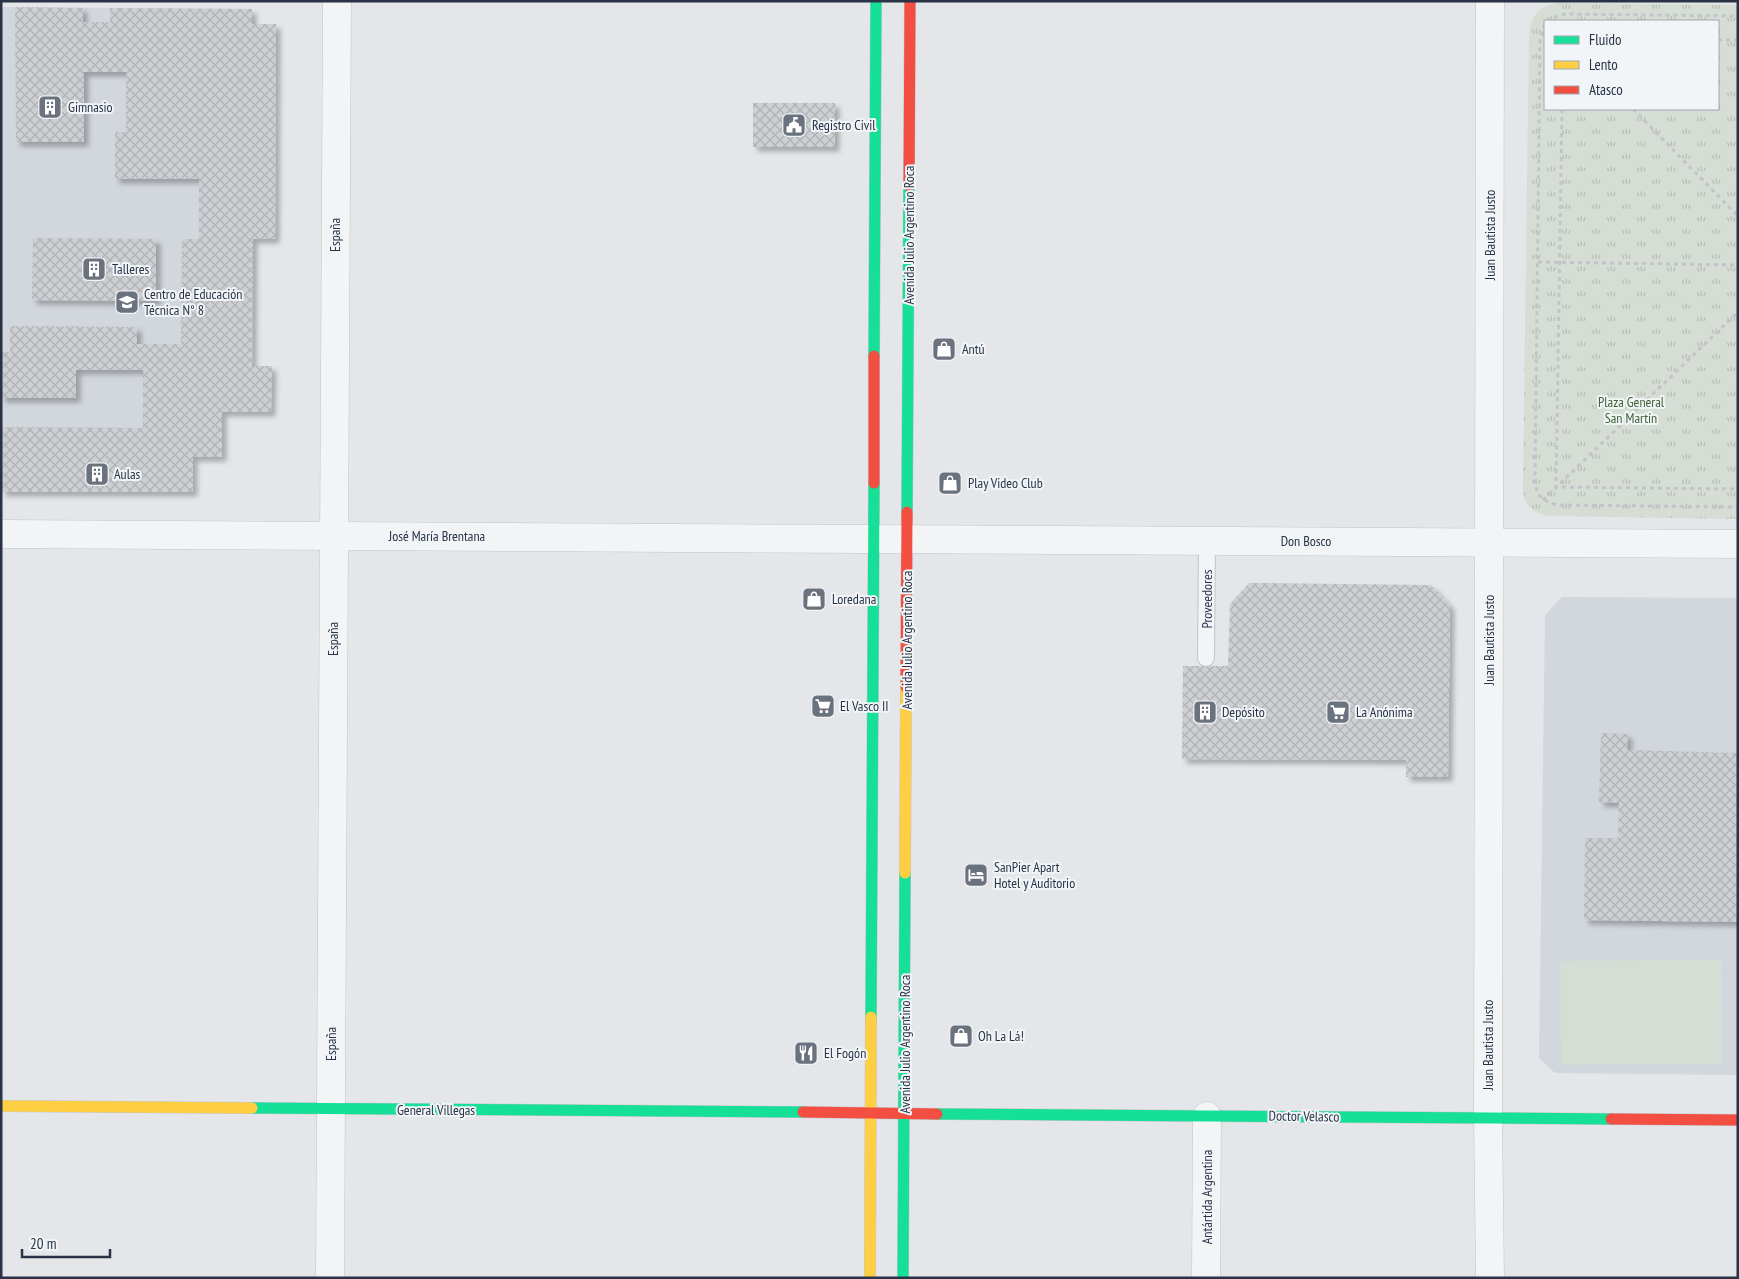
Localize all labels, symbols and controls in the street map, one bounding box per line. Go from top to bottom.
legend [1544,20,1719,110]
text: Fluido [1589,30,1621,49]
text: Lento [1589,55,1618,74]
text: Atasco [1589,80,1623,99]
building icon: Gimnasio [37,94,63,120]
place label: Gimnasio [68,98,113,116]
public building icon: Registro Civil [781,112,807,138]
place label: Registro Civil [812,116,876,134]
street label: Avenida Julio Argentino Roca [900,166,918,304]
street label: Juan Bautista Justo [1481,190,1499,281]
street label: España [326,218,344,252]
building icon: Talleres [81,256,107,282]
place label: Talleres [112,260,150,278]
place label: Centro de Educación Técnica N° 8 [144,285,242,319]
school or university icon: Centro de Educación Técnica N° 8 [114,289,140,315]
shop icon: Antú [931,336,957,362]
place label: Antú [962,340,985,358]
park label: Plaza General San Martín [1598,393,1665,427]
building icon: Aulas [84,461,110,487]
place label: Aulas [114,465,141,483]
shop icon: Play Video Club [937,470,963,496]
place label: Play Video Club [968,474,1043,492]
street label: José María Brentana [388,527,485,545]
street label: Don Bosco [1281,532,1331,550]
street label: Proveedores [1198,569,1216,629]
street label: Avenida Julio Argentino Roca [898,571,916,709]
shop icon: Loredana [801,586,827,612]
place label: Loredana [832,590,876,608]
street label: Juan Bautista Justo [1480,595,1498,686]
street label: España [324,622,342,656]
supermarket icon: El Vasco II [810,693,836,719]
place label: El Vasco II [840,697,888,715]
building icon: Depósito [1192,699,1218,725]
supermarket icon: La Anónima [1325,699,1351,725]
place label: Depósito [1222,703,1265,721]
place label: La Anónima [1356,703,1413,721]
place label: SanPier Apart Hotel y Auditorio [994,858,1075,892]
hotel icon: SanPier Apart Hotel y Auditorio [963,862,989,888]
street label: Avenida Julio Argentino Roca [896,975,914,1113]
street label: Juan Bautista Justo [1479,1000,1497,1091]
shop icon: Oh La Lá! [948,1023,974,1049]
street label: España [322,1027,340,1061]
place label: Oh La Lá! [978,1027,1024,1045]
restaurant icon: El Fogón [793,1040,819,1066]
place label: El Fogón [824,1044,866,1062]
street label: General Villegas [397,1101,475,1119]
street label: Doctor Velasco [1269,1106,1339,1126]
street label: Antártida Argentina [1198,1150,1216,1244]
scale bar [22,1226,110,1258]
text: 20 m [30,1234,56,1253]

